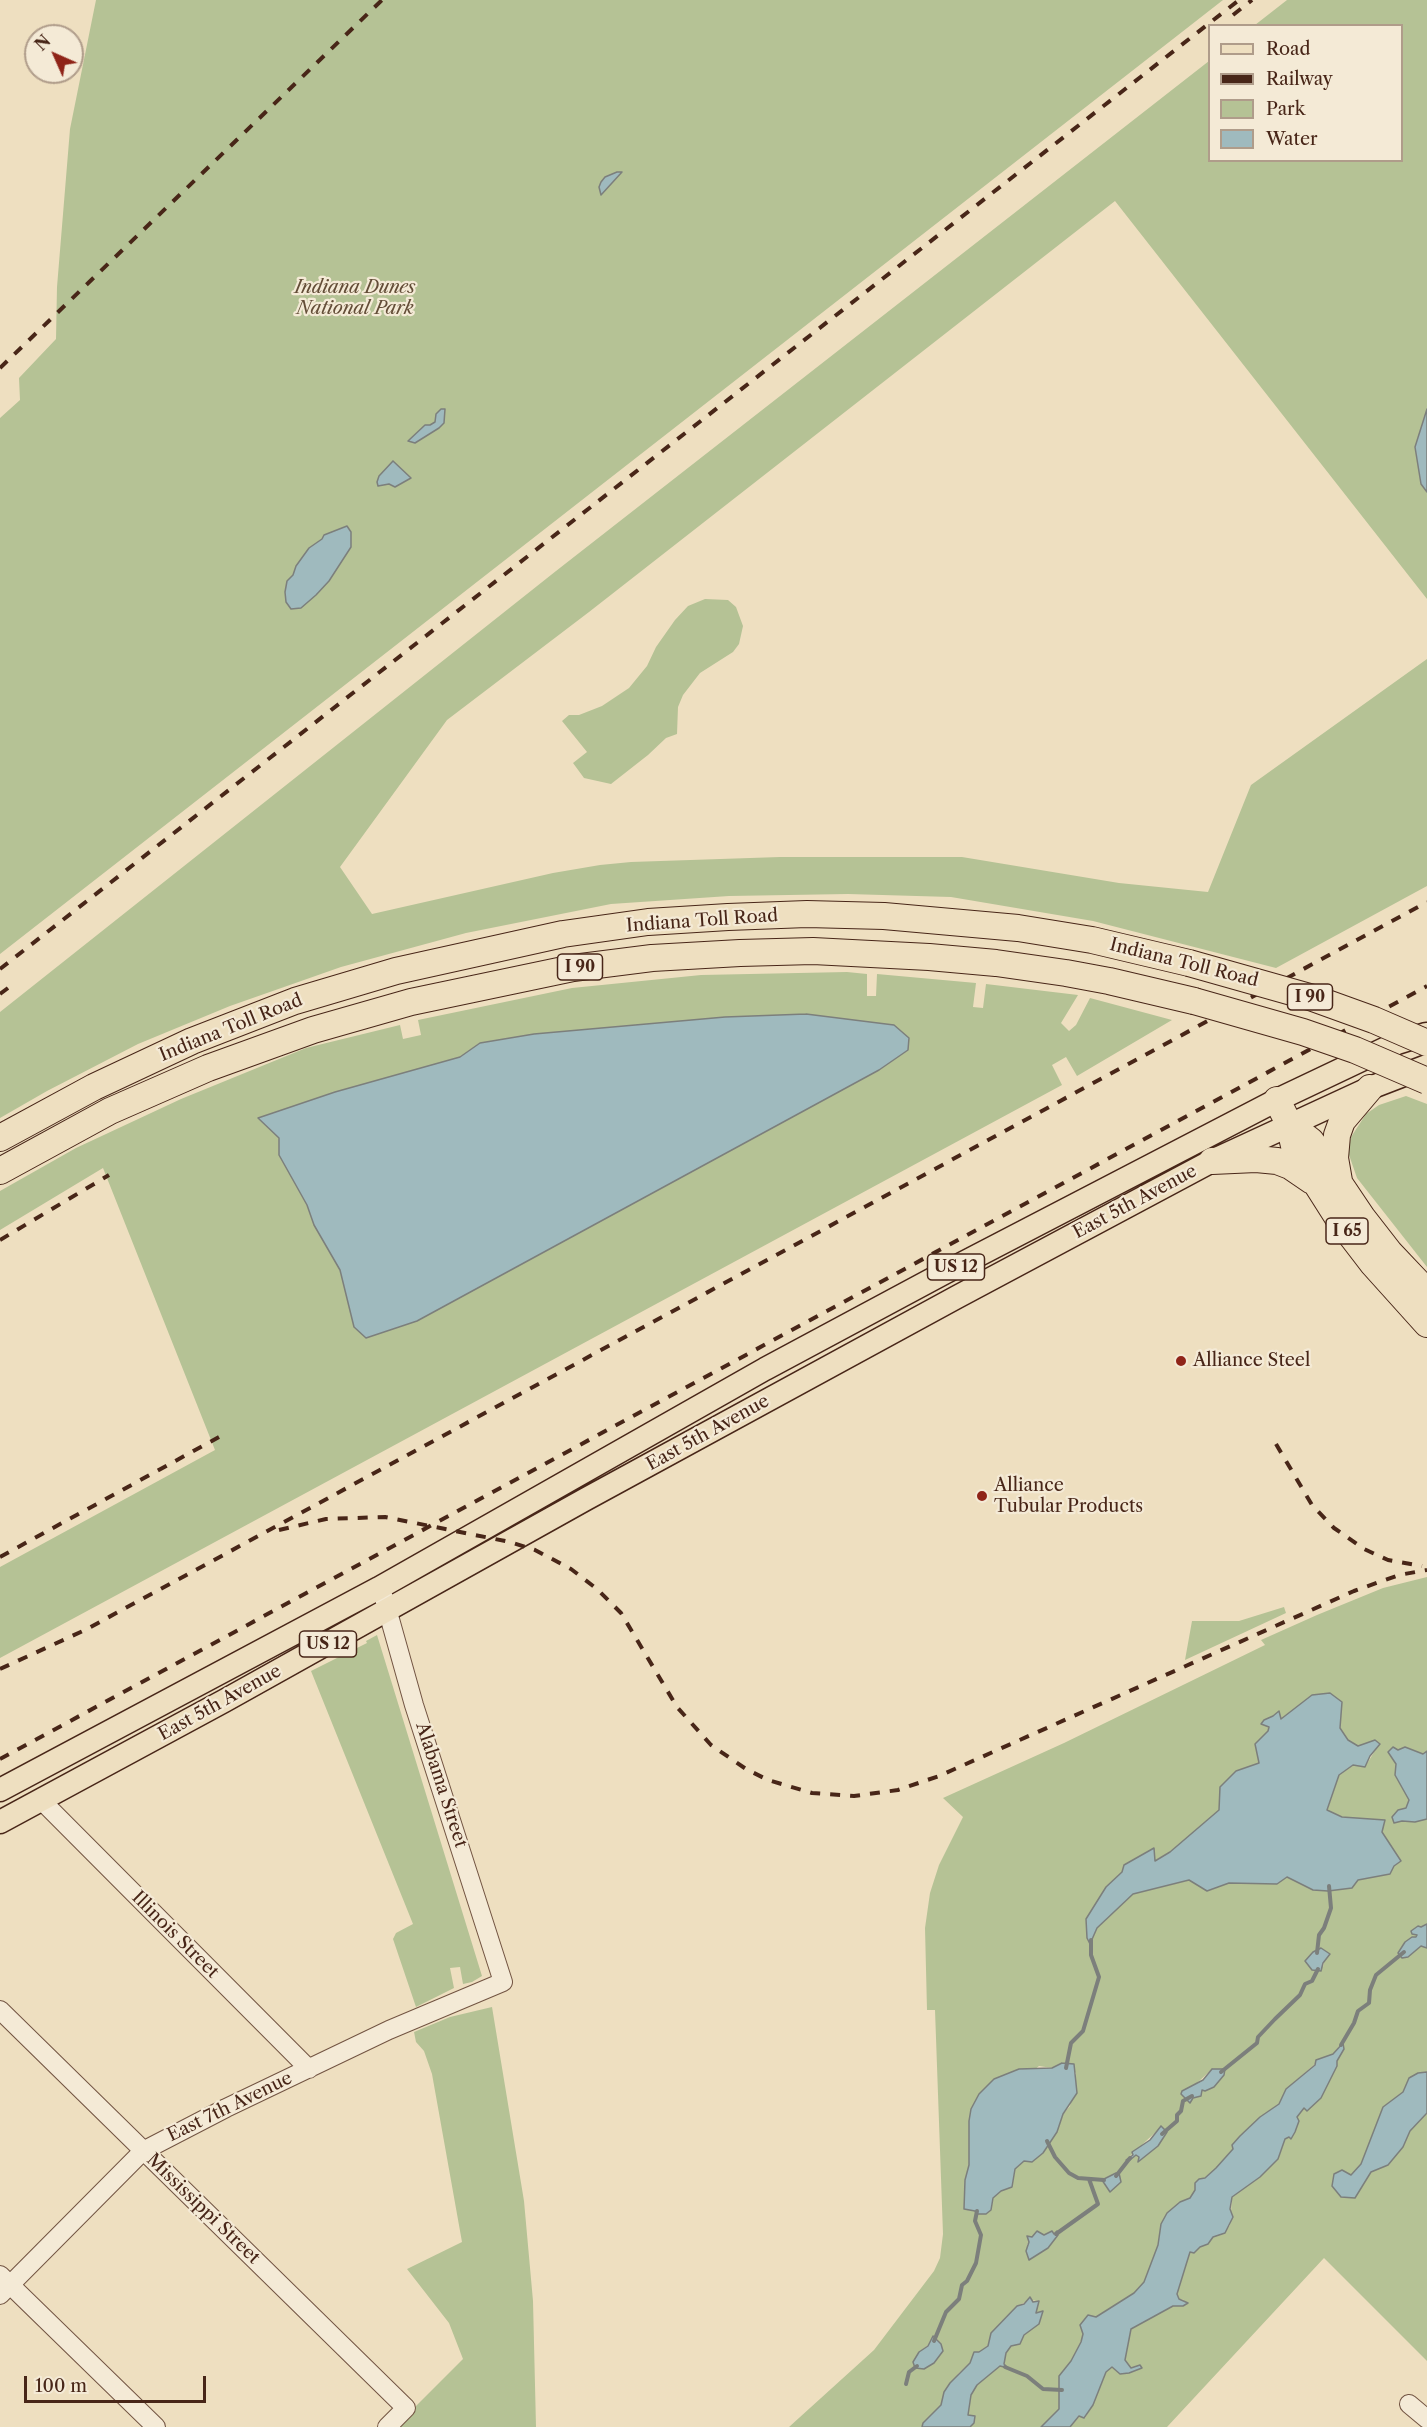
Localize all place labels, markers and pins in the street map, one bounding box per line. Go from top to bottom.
place label: Alliance Steel [1193,1350,1310,1372]
marker: Alliance Steel [1174,1354,1188,1368]
place label: Alliance Tubular Products [994,1475,1143,1518]
marker: Alliance Tubular Products [975,1489,989,1503]

